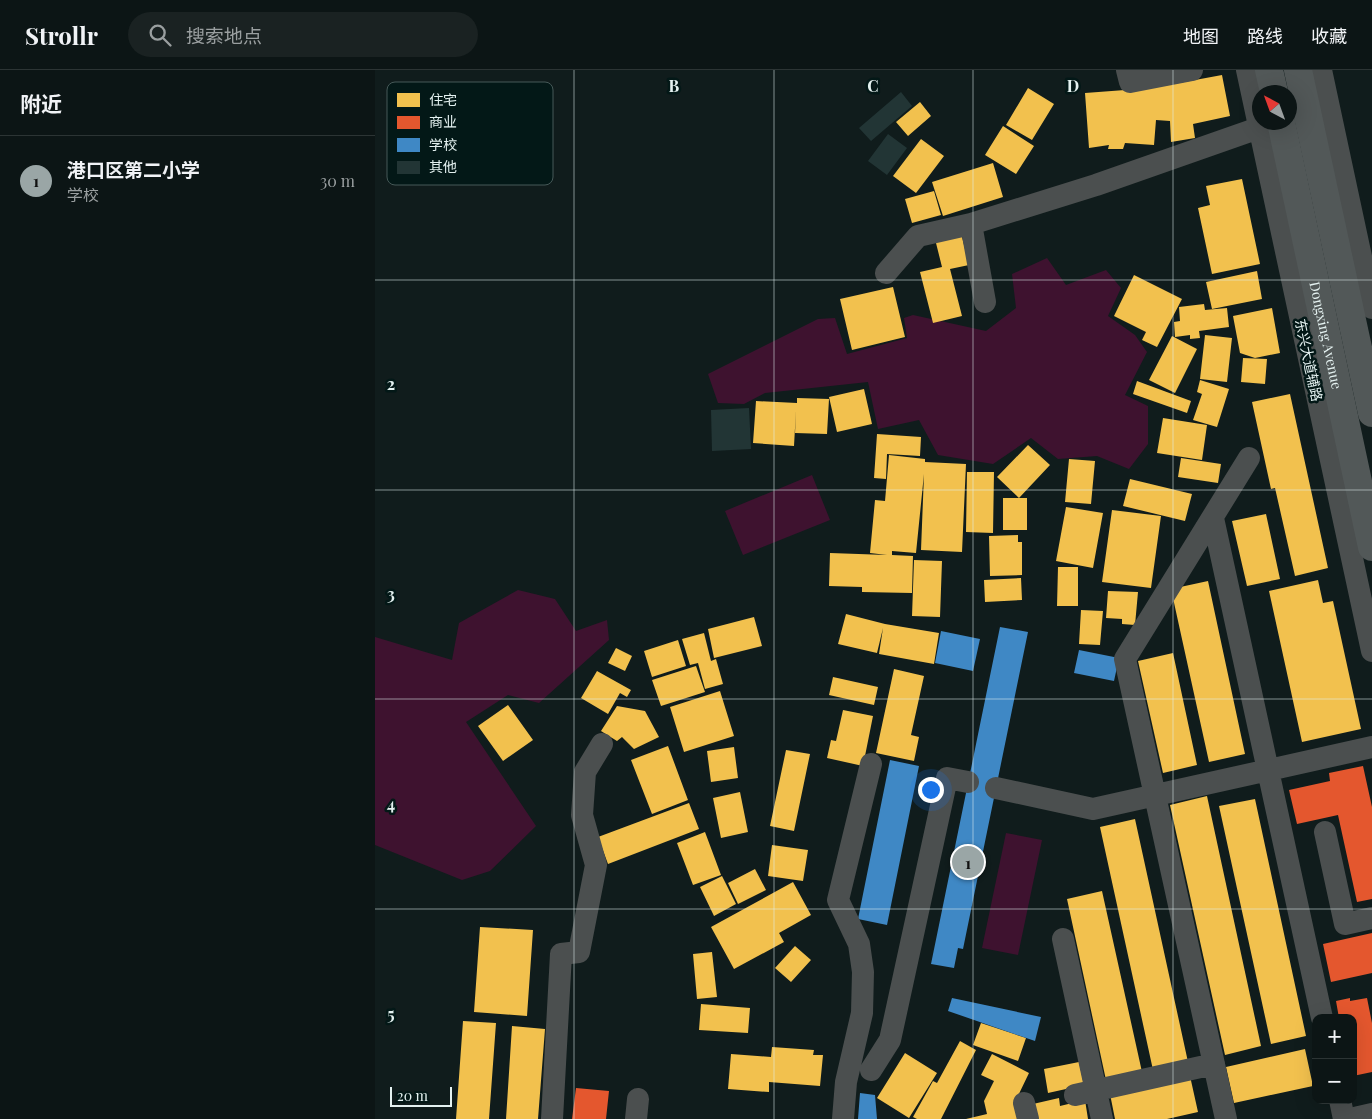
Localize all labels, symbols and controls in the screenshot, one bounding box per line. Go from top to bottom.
search box [128,12,478,57]
text: Strollr [25,19,98,51]
icon: search [146,21,174,49]
text: 搜索地点 [186,22,262,48]
text: 地图 [1183,24,1219,48]
text: 路线 [1247,24,1283,48]
text: 收藏 [1311,24,1347,48]
text: B [669,75,680,96]
text: C [867,75,879,96]
text: D [1067,75,1079,96]
legend [387,82,553,185]
north arrow [1252,85,1297,130]
text: 附近 [20,89,62,117]
text: 住宅 [429,90,457,109]
text: 商业 [429,112,457,131]
text: 学校 [429,135,457,154]
text: 港口区第二小学 [67,156,200,182]
text: 其他 [429,157,457,176]
text: 1 [33,170,39,191]
text: 30 m [320,170,355,191]
text: 学校 [67,184,99,205]
street label: Dongxing Avenue [1306,280,1347,391]
street label: 东兴大道辅路 [1291,317,1327,403]
text: 2 [387,373,395,394]
text: 3 [387,583,395,604]
your location [918,777,944,803]
text: 4 [387,793,395,814]
pin: 1 [952,843,984,881]
text: 5 [387,1003,395,1024]
map controls [1312,1014,1357,1104]
button: + [1312,1014,1357,1059]
button: − [1312,1059,1357,1104]
scale bar [390,1084,453,1107]
text: 20 m [397,1086,428,1105]

